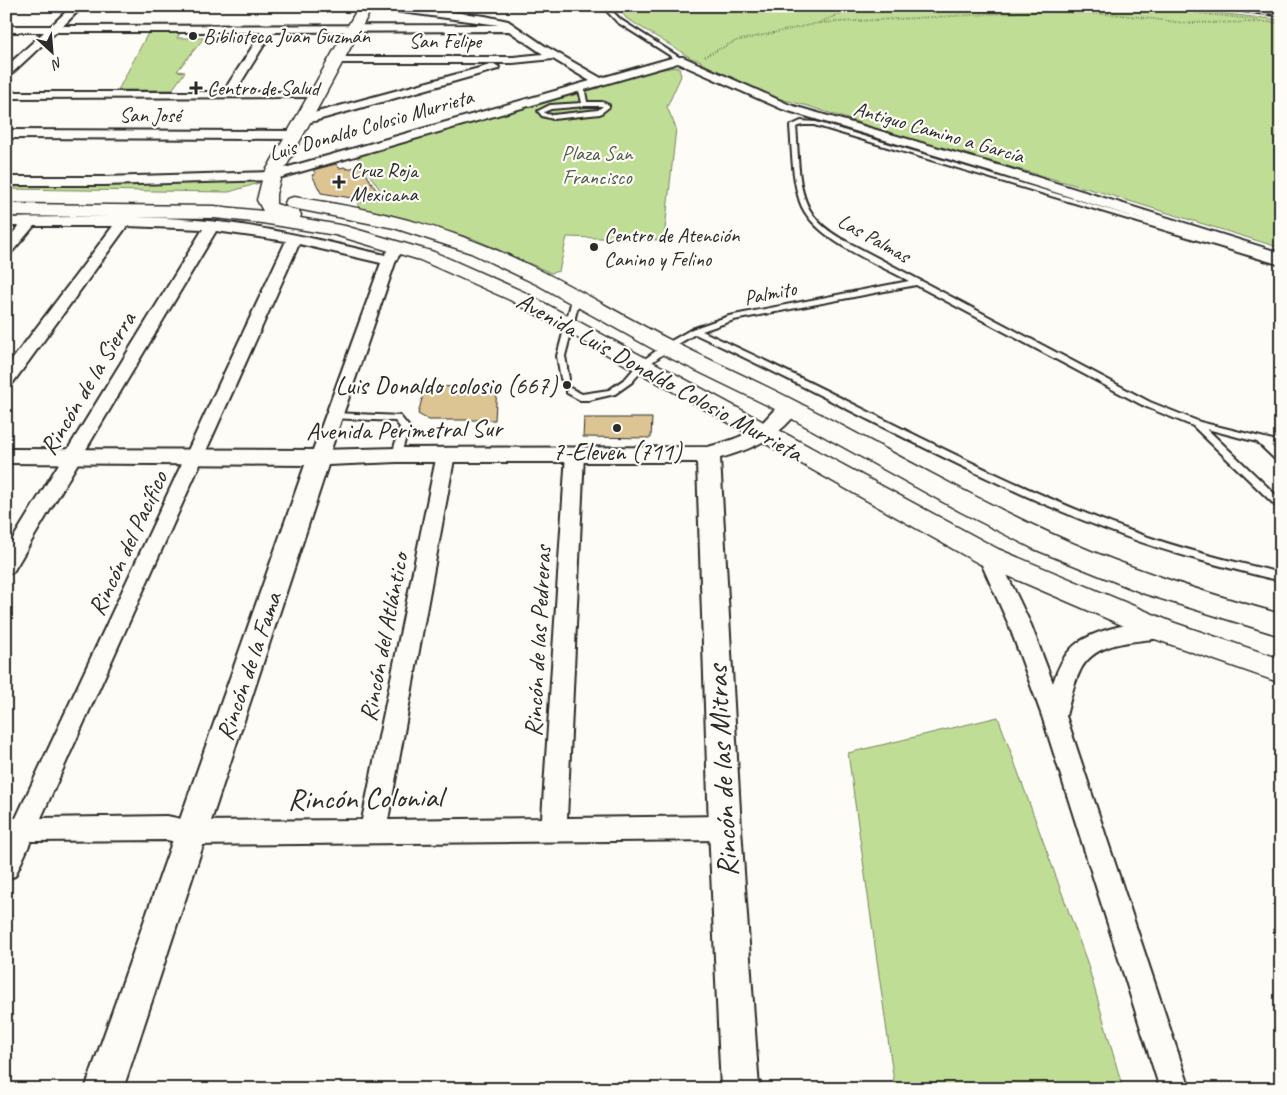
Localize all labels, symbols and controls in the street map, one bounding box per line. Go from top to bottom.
place label: Biblioteca Juan Guzmán [203,23,370,49]
north arrow [28,28,78,78]
street label: San Felipe [409,28,483,54]
marker: Biblioteca Juan Guzmán [187,30,199,42]
text: N [48,54,65,74]
place label: Centro de Salud [207,75,322,101]
marker: Centro de Salud [189,81,203,95]
street label: Luis Donaldo Colosio Murrieta [266,83,478,167]
street label: Antiguo Camino a García [851,95,1029,169]
street label: San José [119,102,184,128]
park label: Plaza San Francisco [561,140,634,190]
place label: Cruz Roja Mexicana [350,157,420,207]
marker: Cruz Roja Mexicana [332,175,346,189]
street label: Las Palmas [833,208,916,269]
place label: Centro de Atención Canino y Felino [604,222,740,272]
marker: Centro de Atención Canino y Felino [588,241,600,253]
street label: Palmito [742,275,800,311]
street label: Avenida Luis Donaldo Colosio Murrieta [511,285,810,470]
street label: Rincón de la Sierra [33,304,144,461]
place label: Luis Donaldo colosio (667) [335,370,559,402]
marker: Luis Donaldo colosio (667) [561,379,573,391]
street label: Avenida Perimetral Sur [306,412,504,448]
marker: 7-Eleven (711) [611,422,623,434]
place label: 7-Eleven (711) [553,436,683,468]
street label: Rincón del Pacífico [81,465,176,621]
street label: Rincón de las Pedreras [517,542,559,737]
street label: Rincón del Atlántico [352,547,417,724]
street label: Rincón de la Fama [209,586,290,744]
street label: Rincón de las Mitras [697,662,747,878]
street label: Rincón Colonial [287,778,448,818]

